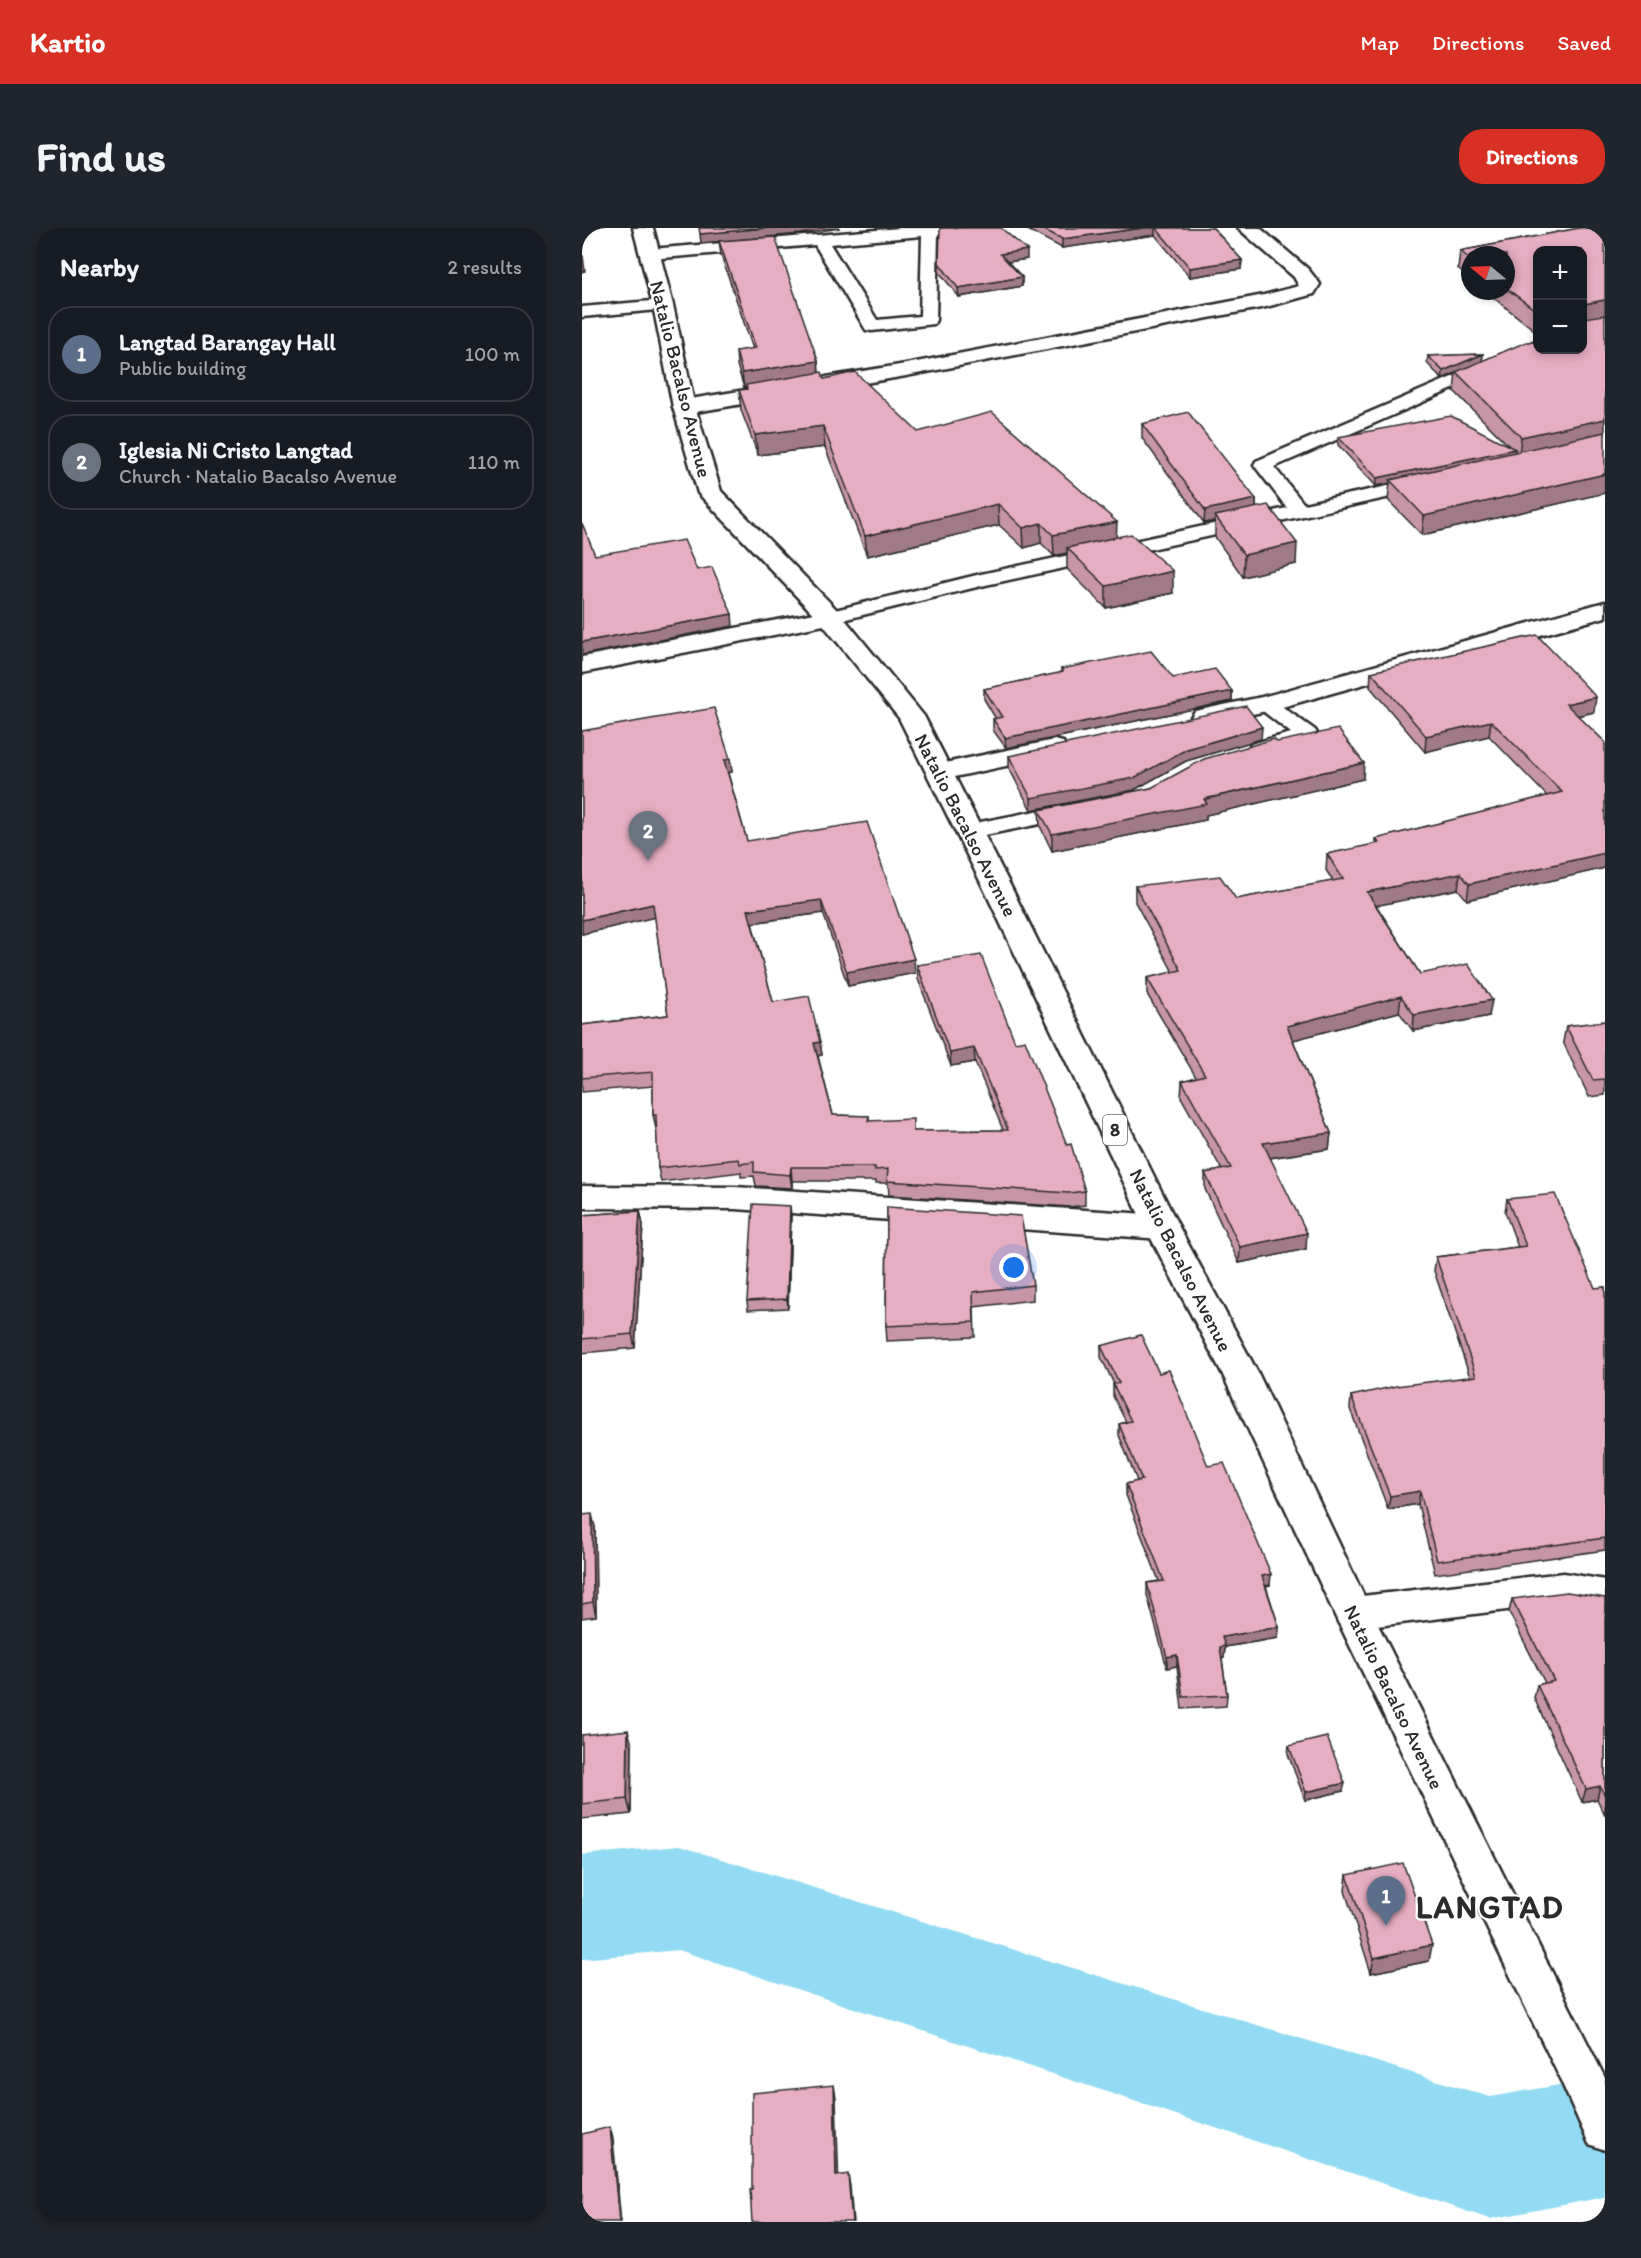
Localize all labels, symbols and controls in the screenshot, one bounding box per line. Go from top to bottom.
text: Kartio [30,25,105,59]
text: Map [1361,30,1399,55]
text: Directions [1432,30,1524,55]
text: Saved [1557,30,1611,55]
button: Directions [1459,129,1605,184]
text: Find us [36,131,166,182]
north arrow [1461,246,1515,300]
map controls [1533,246,1587,354]
button: + [1533,246,1587,300]
text: Nearby [60,251,139,283]
text: 2 results [448,255,522,279]
street label: Natalio Bacalso Avenue [645,278,717,480]
button: − [1533,300,1587,354]
text: Langtad Barangay Hall [119,329,336,356]
text: 1 [77,342,86,366]
text: 100 m [465,342,520,366]
text: Public building [119,356,246,380]
text: Iglesia Ni Cristo Langtad [119,437,353,464]
text: 2 [76,450,87,474]
text: 110 m [468,450,520,474]
text: Church · Natalio Bacalso Avenue [119,464,397,488]
street label: Natalio Bacalso Avenue [909,730,1023,920]
pin: 2 [628,812,668,861]
road number: 8 [1103,1115,1127,1145]
street label: Natalio Bacalso Avenue [1124,1165,1238,1355]
your location [999,1253,1028,1282]
street label: Natalio Bacalso Avenue [1339,1601,1449,1793]
pin: 1 [1366,1876,1406,1926]
district label: LANGTAD [1416,1888,1564,1926]

